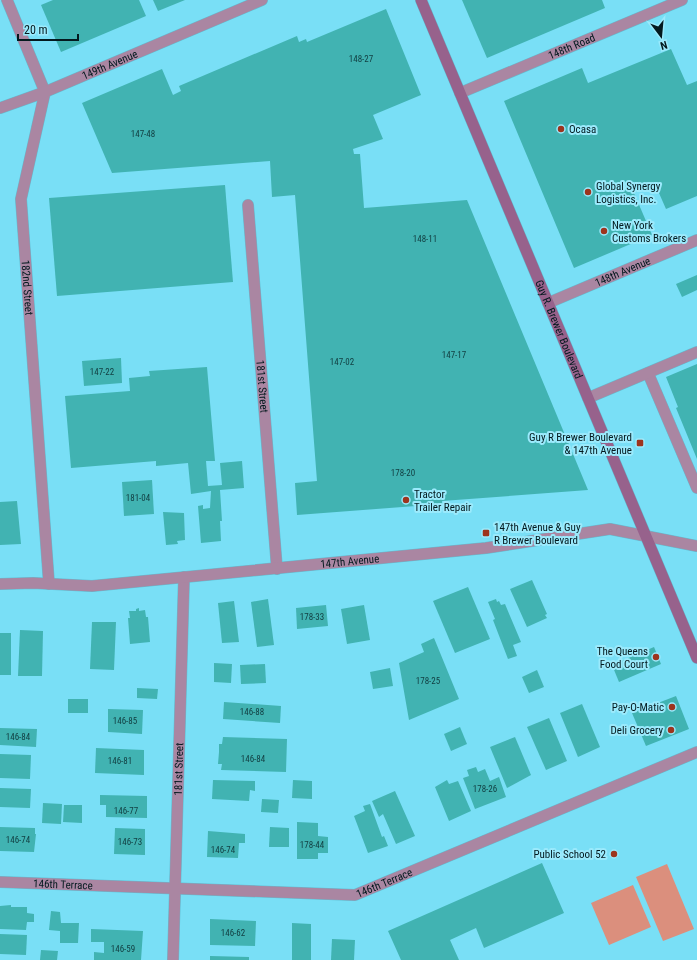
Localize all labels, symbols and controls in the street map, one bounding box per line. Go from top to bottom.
scale bar [18,16,78,42]
north arrow [641,16,681,56]
text: 20 m [24,23,48,37]
street label: 148th Road [546,31,597,62]
text: N [658,38,669,52]
street label: 149th Avenue [80,48,140,83]
house number: 148-27 [349,54,374,64]
place label: Ocasa [569,123,596,136]
marker: Ocasa [556,124,566,134]
house number: 147-48 [131,129,155,139]
place label: Global Synergy Logistics, Inc. [596,180,661,206]
marker: Global Synergy Logistics, Inc. [583,187,593,197]
place label: New York Customs Brokers [612,219,686,245]
marker: New York Customs Brokers [599,226,609,236]
house number: 148-11 [413,234,437,244]
street label: 148th Avenue [593,254,653,289]
street label: 182nd Street [18,259,35,316]
street label: Guy R. Brewer Boulevard [532,278,585,381]
house number: 147-17 [442,350,467,360]
house number: 147-02 [330,357,355,367]
street label: 181st Street [253,360,271,413]
house number: 147-22 [90,367,115,377]
place label: Guy R Brewer Boulevard & 147th Avenue [529,431,632,457]
marker: Guy R Brewer Boulevard & 147th Avenue [635,438,645,448]
house number: 178-20 [391,468,415,478]
place label: Tractor Trailer Repair [414,488,472,514]
house number: 181-04 [126,493,151,503]
marker: Tractor Trailer Repair [401,495,411,505]
place label: 147th Avenue & Guy R Brewer Boulevard [494,521,581,547]
marker: 147th Avenue & Guy R Brewer Boulevard [481,528,491,538]
street label: 147th Avenue [320,552,380,571]
house number: 178-33 [300,612,324,622]
place label: The Queens Food Court [597,645,648,671]
marker: The Queens Food Court [651,652,661,662]
house number: 178-25 [416,676,441,686]
place label: Pay-O-Matic [612,701,664,714]
marker: Pay-O-Matic [667,702,677,712]
house number: 146-88 [240,707,264,717]
house number: 146-85 [113,716,138,726]
place label: Deli Grocery [610,724,663,737]
marker: Deli Grocery [666,725,676,735]
house number: 146-84 [6,732,31,742]
street label: 181st Street [172,742,186,796]
house number: 146-84 [241,754,266,764]
house number: 146-81 [108,756,132,766]
house number: 178-26 [473,784,497,794]
house number: 146-77 [114,806,139,816]
house number: 146-74 [6,835,31,845]
house number: 146-73 [118,837,142,847]
house number: 178-44 [300,840,325,850]
house number: 146-74 [211,845,236,855]
place label: Public School 52 [533,848,606,861]
marker: Public School 52 [609,849,619,859]
street label: 146th Terrace [354,866,414,901]
street label: 146th Terrace [33,877,93,892]
house number: 146-62 [221,928,246,938]
house number: 146-59 [111,944,135,954]

